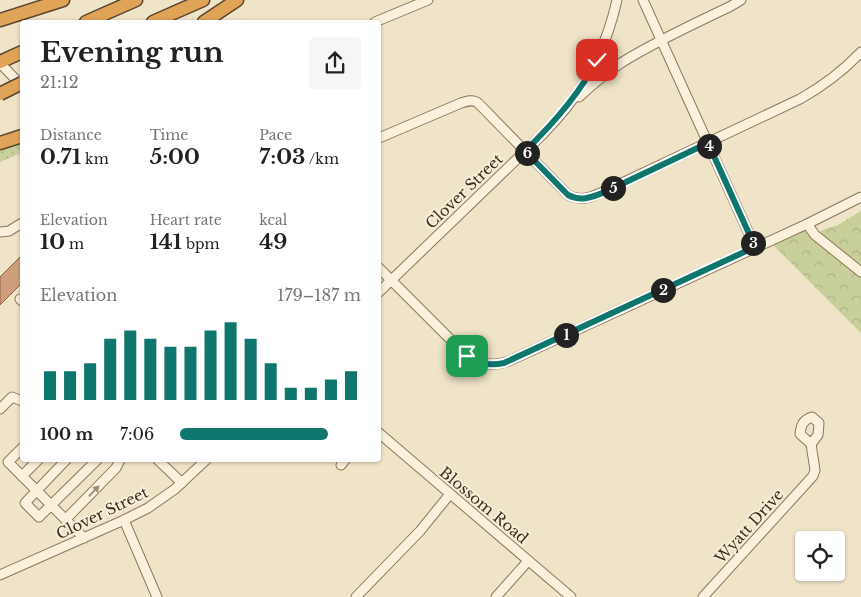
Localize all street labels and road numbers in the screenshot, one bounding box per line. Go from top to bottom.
street label: Clover Street [421,149,507,233]
street label: Blossom Road [436,462,532,548]
street label: Clover Street [53,482,151,543]
street label: Wyatt Drive [710,485,787,568]

